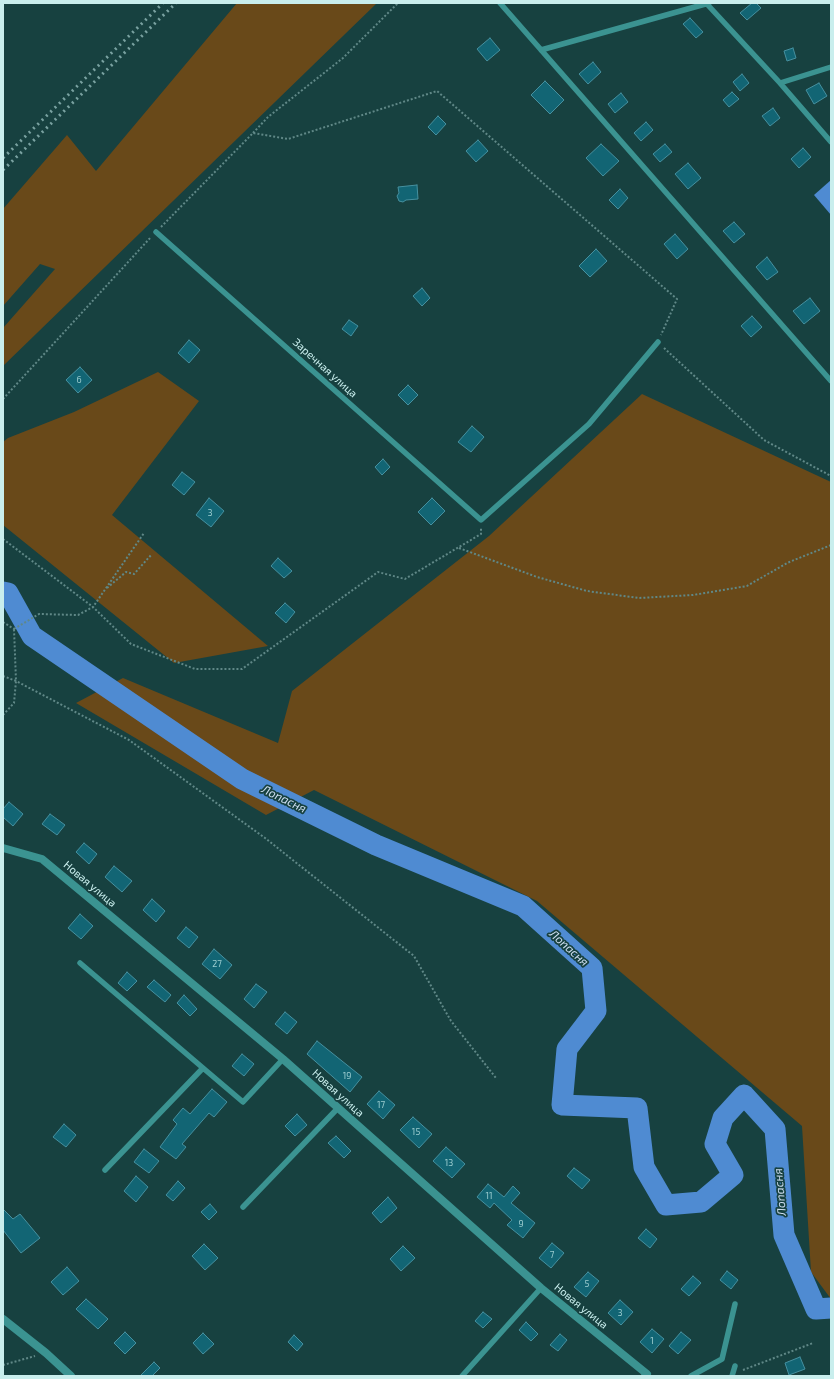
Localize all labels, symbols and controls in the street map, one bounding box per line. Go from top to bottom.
street label: Заречная улица [290,336,360,400]
house number: 6 [76,375,82,385]
house number: 3 [207,508,213,518]
water label: Лопасня [259,782,309,816]
street label: Новая улица [61,858,119,910]
water label: Лопасня [546,927,592,969]
house number: 27 [212,959,222,969]
street label: Новая улица [309,1066,367,1120]
house number: 19 [343,1071,351,1081]
house number: 17 [377,1100,385,1110]
house number: 15 [412,1127,420,1137]
house number: 13 [445,1158,453,1168]
water label: Лопасня [771,1168,789,1216]
house number: 11 [485,1191,493,1201]
house number: 9 [518,1219,524,1229]
house number: 7 [550,1250,554,1260]
house number: 5 [585,1279,589,1289]
street label: Новая улица [552,1280,610,1332]
house number: 3 [617,1308,623,1318]
house number: 1 [650,1336,654,1346]

